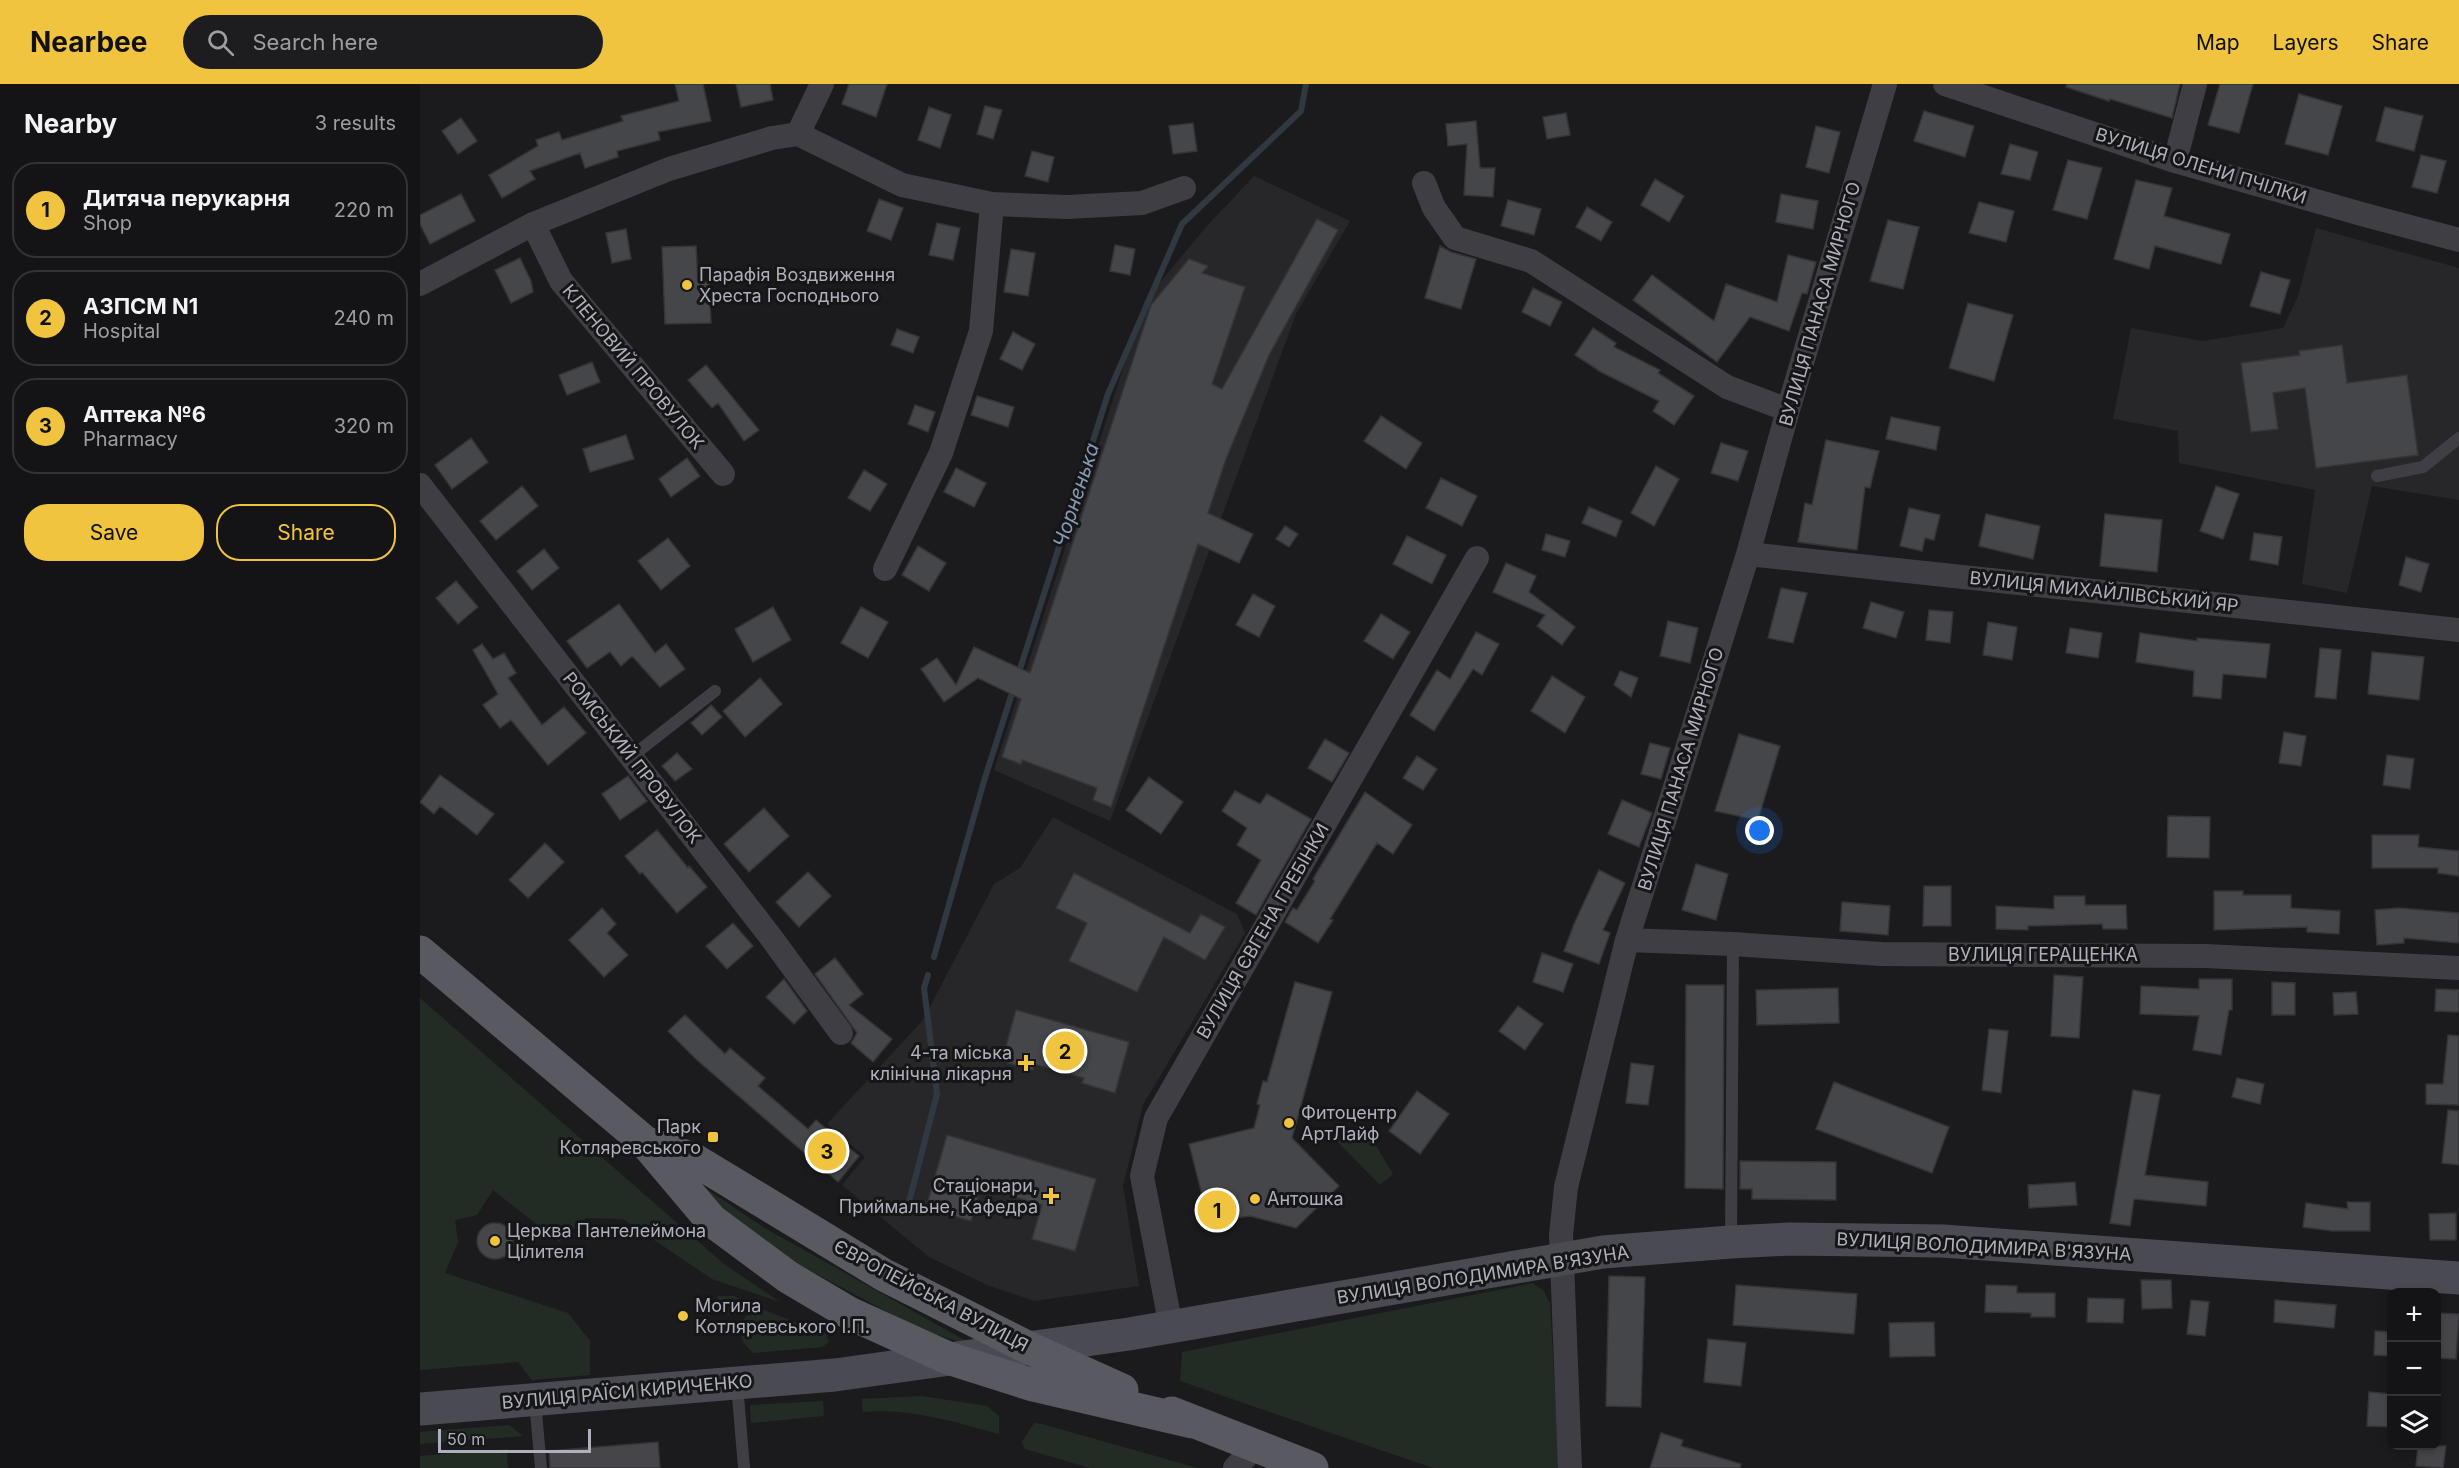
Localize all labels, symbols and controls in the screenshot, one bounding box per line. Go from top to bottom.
search box [183,15,603,69]
text: Nearbee [30,25,147,59]
icon: search [204,26,237,59]
text: Search here [252,29,378,55]
text: Map [2196,30,2240,55]
text: Layers [2273,30,2339,55]
text: Share [2372,30,2429,55]
text: Nearby [24,108,117,139]
text: 3 results [315,111,396,135]
street label: ВУЛИЦЯ ОЛЕНИ ПЧІЛКИ [2093,123,2309,208]
street label: ВУЛИЦЯ ПАНАСА МИРНОГО [1775,179,1864,428]
text: Дитяча перукарня [83,185,290,211]
text: 1 [41,198,50,222]
text: 220 m [334,198,394,222]
text: Shop [83,211,132,235]
place label: Парафія Воздвиження Хреста Господнього [699,264,895,306]
marker: Парафія Воздвиження Хреста Господнього [680,278,694,292]
street label: КЛЕНОВИЙ ПРОВУЛОК [558,279,709,453]
text: АЗПСМ N1 [83,293,198,319]
text: 2 [39,306,52,330]
text: 240 m [333,306,394,330]
text: Hospital [83,319,160,343]
text: Аптека №6 [83,401,206,427]
text: 3 [39,414,52,438]
text: 320 m [334,414,394,438]
text: Pharmacy [83,427,178,451]
water label: Чорненька [1048,440,1104,550]
button: Save [24,504,204,561]
button: Share [216,504,396,561]
street label: ВУЛИЦЯ МИХАЙЛІВСЬКИЙ ЯР [1969,566,2240,616]
street label: ВУЛИЦЯ ПАНАСА МИРНОГО [1633,645,1728,893]
street label: РОМСЬКИЙ ПРОВУЛОК [559,667,707,848]
your location [1745,816,1774,845]
street label: ВУЛИЦЯ ЄВГЕНА ГРЕБІНКИ [1192,819,1333,1042]
street label: ВУЛИЦЯ ГЕРАЩЕНКА [1948,944,2138,965]
pin: 2 [1046,1028,1084,1074]
place label: 4-та міська клінічна лікарня [870,1042,1012,1084]
marker: 4-та міська клінічна лікарня [1017,1054,1035,1072]
place label: Фитоцентр АртЛайф [1301,1102,1397,1144]
place label: Парк Котляревського [560,1116,701,1158]
marker: Фитоцентр АртЛайф [1282,1116,1296,1130]
pin: 3 [808,1128,846,1174]
marker: Парк Котляревського [706,1130,720,1144]
place label: Стаціонари, Приймальне, Кафедра [839,1175,1038,1217]
marker: Стаціонари, Приймальне, Кафедра [1042,1187,1060,1205]
pin: 1 [1198,1188,1236,1232]
place label: Антошка [1267,1188,1344,1209]
marker: Антошка [1248,1192,1262,1206]
place label: Церква Пантелеймона Цілителя [507,1220,706,1262]
street label: ВУЛИЦЯ ВОЛОДИМИРА В'ЯЗУНА [1836,1228,2132,1265]
marker: Церква Пантелеймона Цілителя [488,1234,502,1248]
street label: ЄВРОПЕЙСЬКА ВУЛИЦЯ [830,1234,1032,1356]
street label: ВУЛИЦЯ ВОЛОДИМИРА В'ЯЗУНА [1335,1241,1630,1308]
map controls [2387,1288,2441,1450]
button: + [2387,1288,2441,1342]
place label: Могила Котляревського І.П. [695,1295,870,1337]
marker: Могила Котляревського І.П. [676,1309,690,1323]
button: − [2387,1342,2441,1396]
street label: ВУЛИЦЯ РАЇСИ КИРИЧЕНКО [501,1369,753,1413]
button: layers [2387,1396,2441,1450]
scale bar [438,1426,591,1454]
text: 50 m [447,1429,485,1449]

